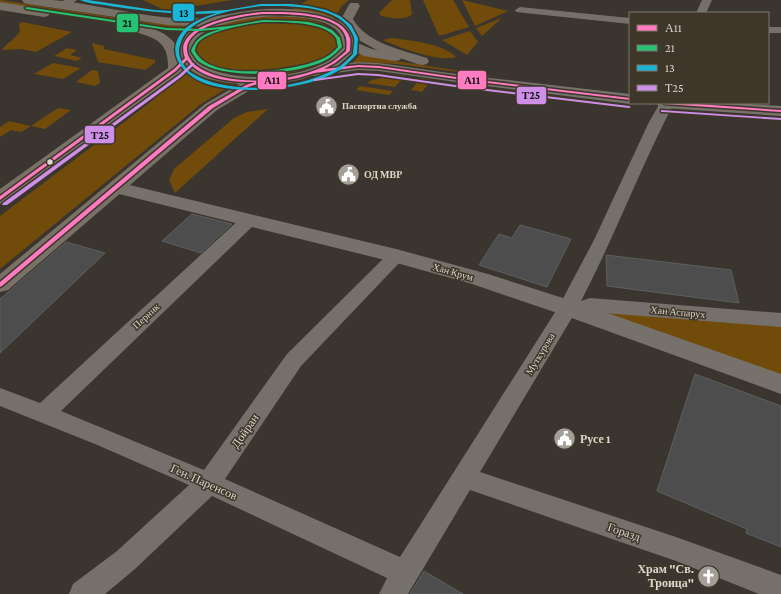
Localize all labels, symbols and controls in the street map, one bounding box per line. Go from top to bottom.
line badge: 13 [172,3,195,22]
text: 13 [179,7,189,19]
legend [629,12,769,104]
line badge: 21 [116,13,139,33]
text: 21 [122,17,132,29]
text: А11 [665,21,682,35]
text: 21 [665,41,675,55]
text: 13 [665,61,675,75]
line badge: А11 [457,70,487,90]
line badge: А11 [257,71,287,90]
text: А11 [264,74,280,86]
text: А11 [464,74,480,86]
text: Т25 [665,81,684,95]
line badge: Т25 [516,86,547,105]
text: Т25 [522,89,540,101]
public building icon: Паспортна служба [313,93,339,119]
place label: Паспортна служба [342,101,417,111]
line badge: Т25 [84,125,115,144]
text: Т25 [91,129,109,141]
unlabelled marker [45,157,55,167]
public building icon: ОД МВР [336,161,362,187]
place label: ОД МВР [364,169,402,180]
street label: Хан Крум [431,261,475,283]
street label: Перник [130,301,162,331]
street label: Хан Аспарух [650,304,706,320]
street label: Муткурова [523,331,557,377]
street label: Дойран [228,411,262,451]
public building icon: Русе 1 [551,426,577,452]
place label: Русе 1 [580,432,611,446]
street label: Ген. Паренсов [168,461,240,503]
street label: Горазд [606,520,642,544]
place label: Храм "Св. Троица" [637,562,694,590]
church icon: Храм "Св. Троица" [696,563,722,589]

